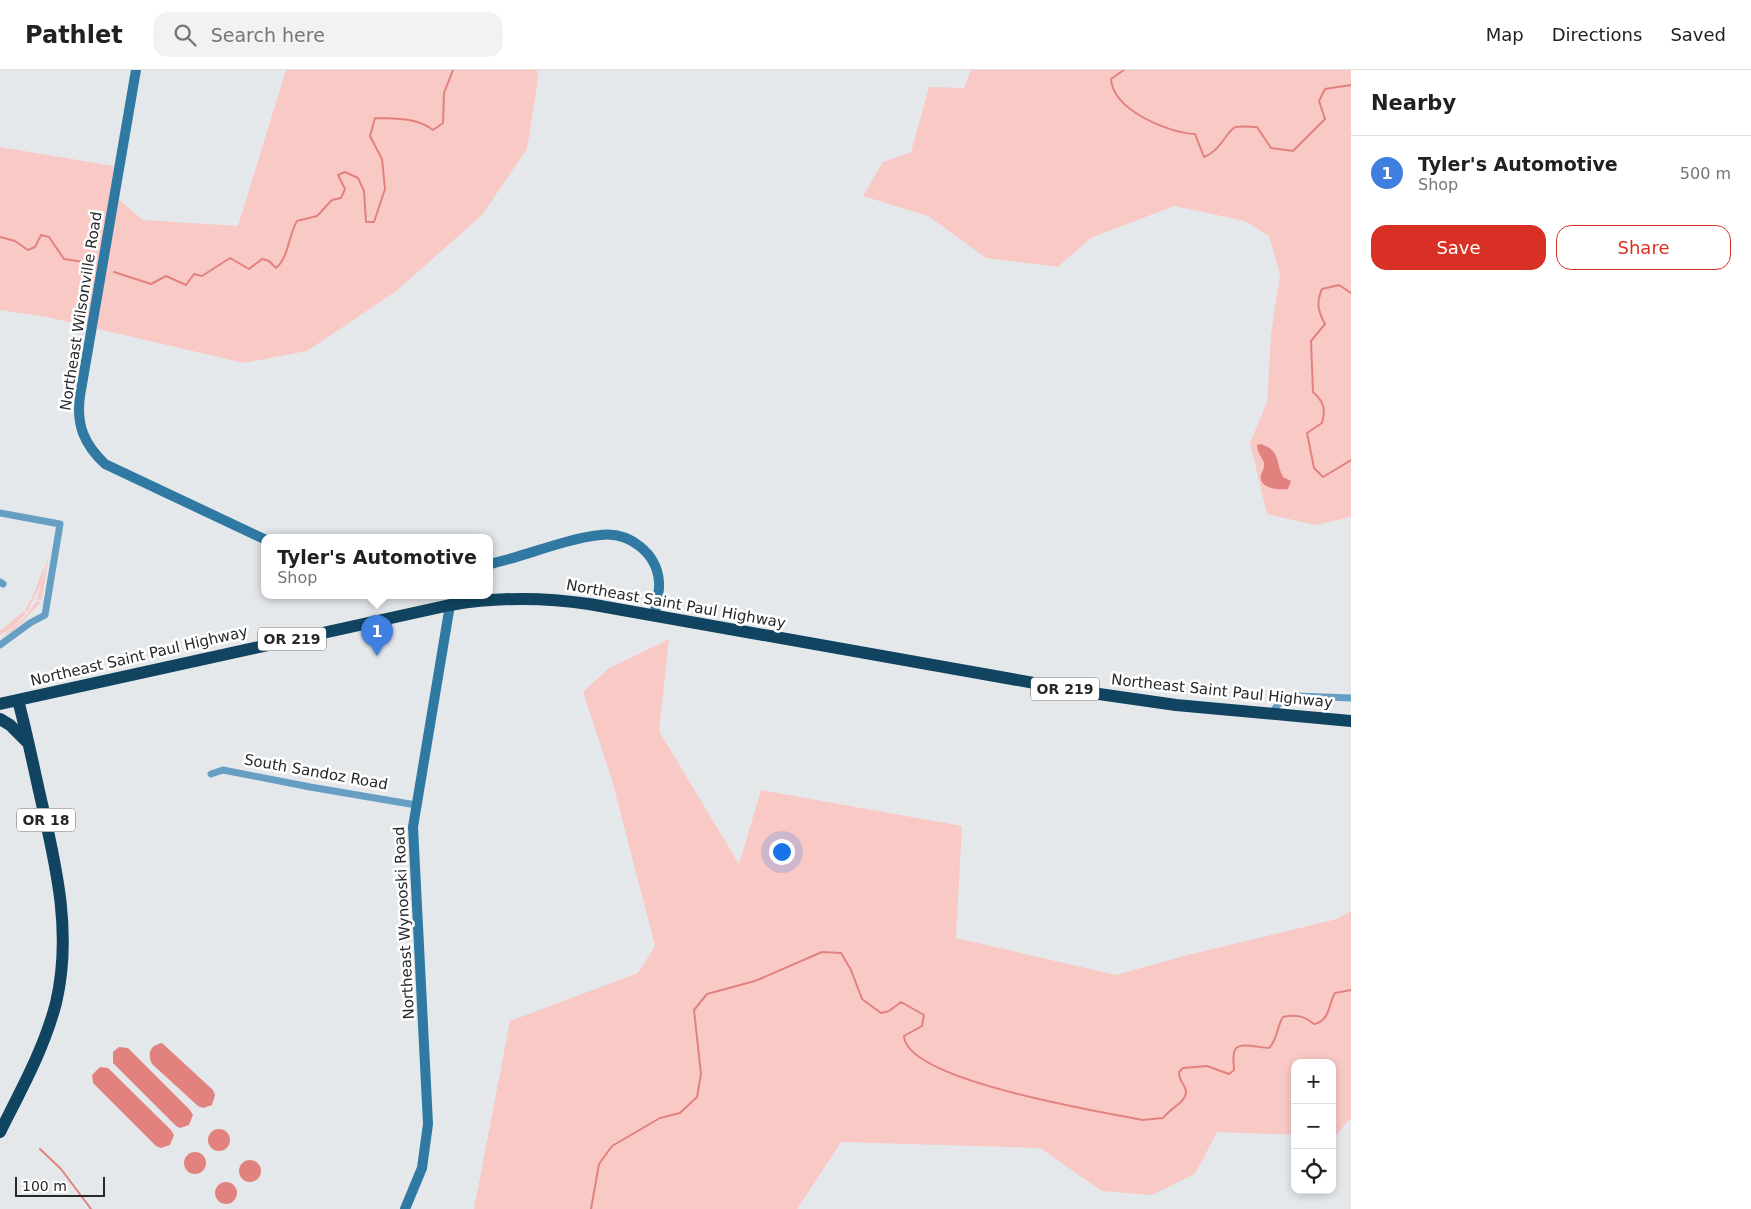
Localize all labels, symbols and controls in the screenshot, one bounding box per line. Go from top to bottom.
search box [153,12,503,57]
text: Pathlet [25,21,123,49]
icon: search [171,21,199,49]
text: Search here [211,24,325,46]
text: Map [1486,24,1524,45]
text: Directions [1552,24,1642,45]
text: Saved [1670,24,1726,45]
text: Nearby [1371,91,1456,115]
text: Tyler's Automotive [1418,153,1618,175]
text: 1 [1381,164,1393,183]
text: 500 m [1680,164,1731,183]
text: Shop [1418,175,1458,194]
street label: Northeast Wilsonville Road [56,210,106,412]
button: Save [1371,225,1546,270]
button: Share [1556,225,1731,270]
popup [261,534,493,599]
text: Tyler's Automotive [277,546,477,568]
text: Shop [277,568,317,587]
street label: Northeast Saint Paul Highway [565,576,787,632]
pin: 1 [361,615,393,656]
street label: Northeast Saint Paul Highway [28,622,250,690]
road number: OR 219 [258,628,326,650]
street label: Northeast Saint Paul Highway [1110,670,1334,712]
road number: OR 219 [1031,678,1099,700]
street label: South Sandoz Road [243,750,389,794]
road number: OR 18 [17,808,75,832]
street label: Northeast Wynooski Road [390,826,418,1020]
your location [769,839,795,865]
map controls [1291,1059,1336,1194]
button: + [1291,1059,1336,1104]
button: − [1291,1104,1336,1149]
button: locate [1291,1149,1336,1194]
scale bar [15,1174,105,1197]
text: 100 m [22,1178,67,1194]

